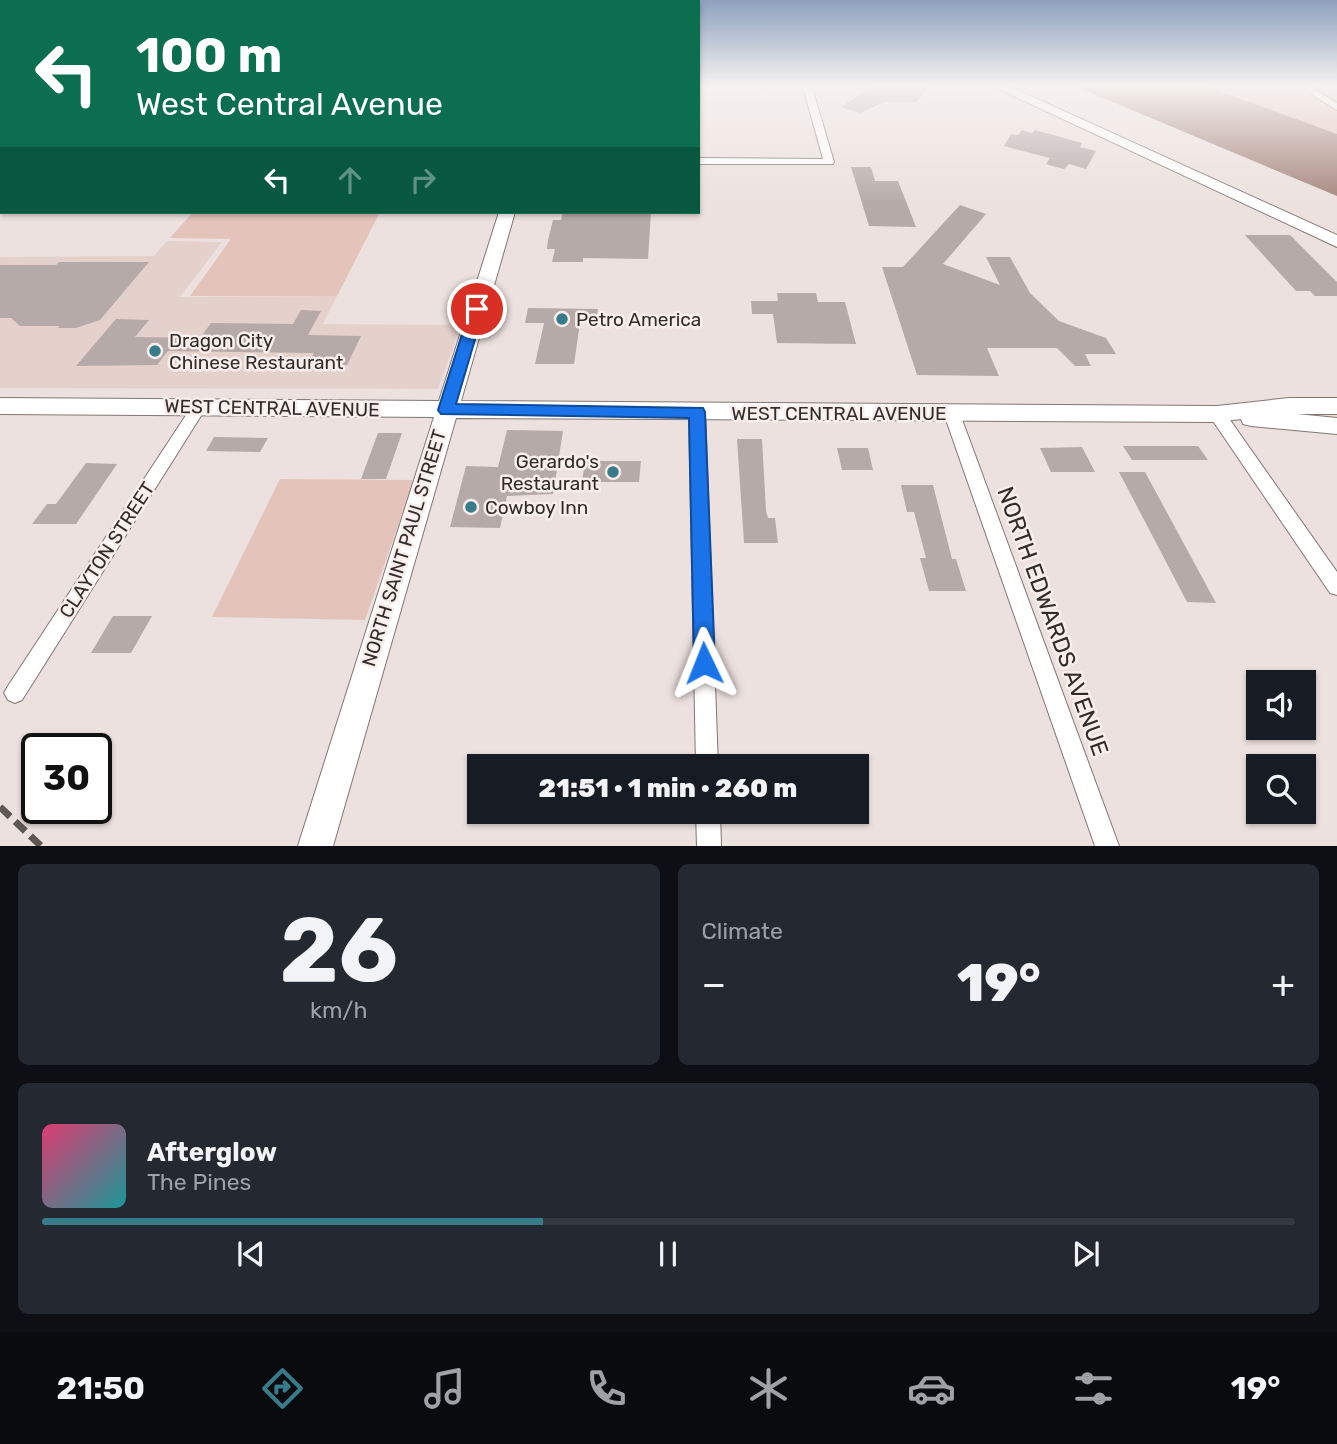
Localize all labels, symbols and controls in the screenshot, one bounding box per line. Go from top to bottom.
text: 100 m [136,26,282,84]
icon: left [21,28,112,119]
text: West Central Avenue [136,85,443,123]
icon: left [258,161,296,199]
icon: ahead [331,161,369,199]
icon: right [404,161,442,199]
pin [447,279,507,339]
icon: arrive [458,290,496,328]
place label: Petro America [576,308,701,331]
marker: Petro America [554,311,570,327]
place label: Dragon City Chinese Restaurant [169,329,344,374]
marker: Dragon City Chinese Restaurant [147,343,163,359]
street label: WEST CENTRAL AVENUE [164,395,380,421]
street label: WEST CENTRAL AVENUE [731,402,947,425]
street label: NORTH SAINT PAUL STREET [357,427,451,669]
place label: Gerardo's Restaurant [501,450,600,495]
marker: Gerardo's Restaurant [605,464,621,480]
street label: CLAYTON STREET [54,478,160,622]
street label: NORTH EDWARDS AVENUE [991,483,1115,759]
place label: Cowboy Inn [485,496,588,519]
marker: Cowboy Inn [463,499,479,515]
position arrow [667,626,741,700]
map controls [1246,670,1316,824]
button: sound [1246,670,1316,740]
speed limit sign: 30 [21,733,112,824]
button: search [1246,754,1316,824]
text: 21:51 · 1 min · 260 m [539,773,797,804]
text: 26 [280,896,398,1004]
text: Climate [702,917,783,945]
text: 19° [957,952,1041,1014]
text: − [702,961,726,1007]
text: + [1271,961,1295,1007]
text: km/h [310,996,367,1024]
text: Afterglow [147,1137,277,1168]
text: The Pines [147,1168,251,1196]
icon: previous [232,1235,270,1273]
icon: pause [649,1235,687,1273]
icon: next [1067,1235,1105,1273]
icon: directions [258,1364,307,1413]
icon: music [420,1364,469,1413]
icon: phone [582,1364,631,1413]
icon: climate [744,1364,793,1413]
icon: car [907,1364,956,1413]
icon: filters [1069,1364,1118,1413]
text: 21:50 [57,1369,145,1407]
text: 19° [1231,1369,1280,1407]

